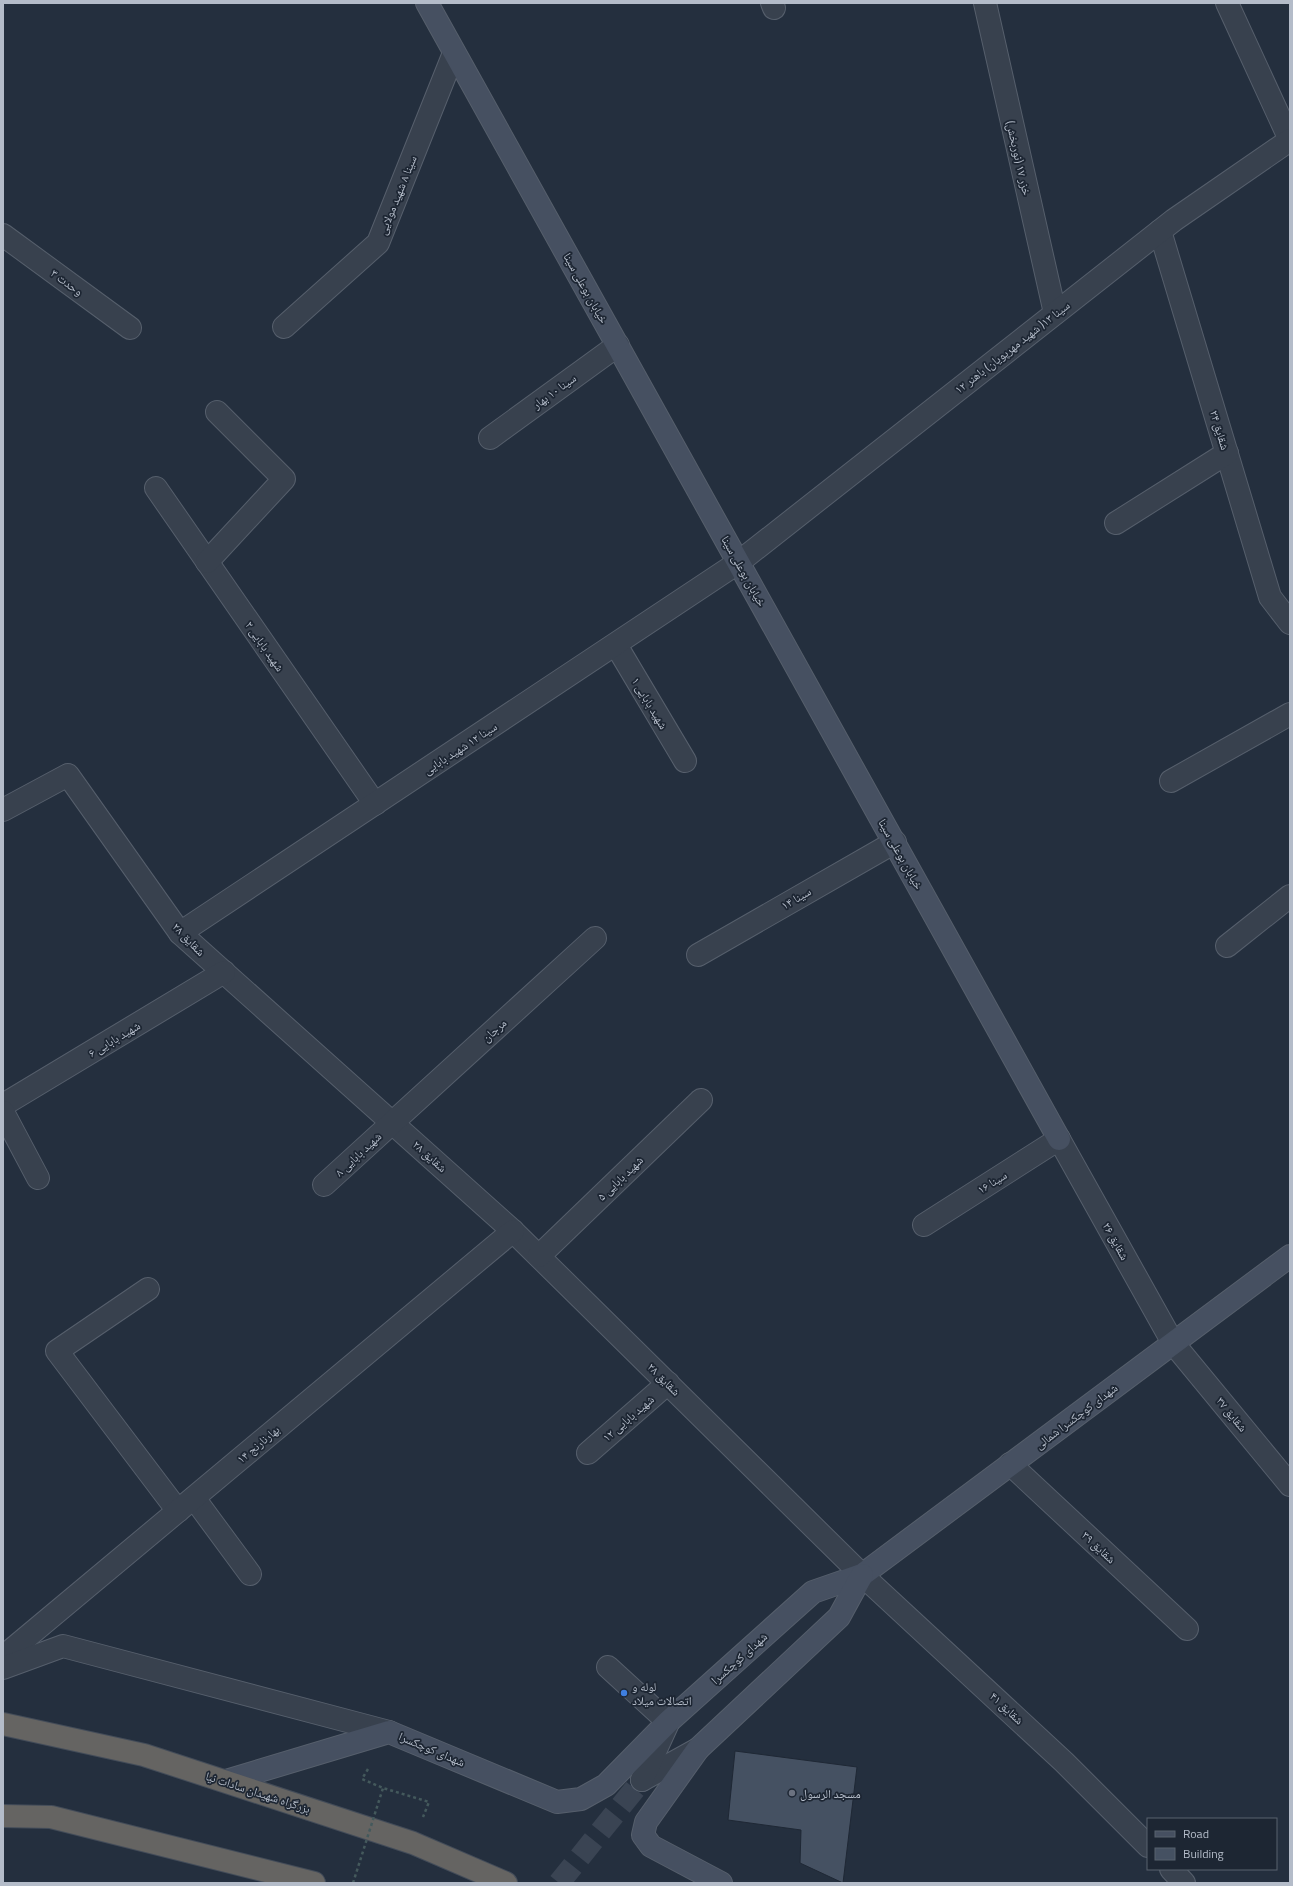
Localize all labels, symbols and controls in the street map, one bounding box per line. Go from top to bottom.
street label: خزر ۱۷ (نوربخش) [1001,119,1037,198]
street label: سینا ۸ شهید مولایی [372,152,422,238]
street label: خیابان بوعلی سینا [559,249,614,327]
street label: وحدت ۳ [47,264,87,300]
street label: سینا ۱۳( شهید مهرپویان) باهنر ۱۲ [950,296,1074,398]
street label: سینا ۱۰ بهار [527,368,580,414]
street label: شقایق ۲۴ [1205,408,1235,452]
street label: خیابان بوعلی سینا [717,532,772,610]
street label: شهید بابایی ۲ [241,617,290,675]
street label: شهید بابایی ۱ [627,673,673,733]
street label: سینا ۱۲ شهید بابایی [419,717,501,779]
street label: خیابان بوعلی سینا [874,815,929,893]
street label: سینا ۱۴ [777,882,815,914]
street label: شقایق ۲۸ [168,918,210,960]
street label: مرجان [477,1014,511,1046]
street label: شهید بابایی ۶ [84,1016,144,1062]
street label: شهید بابایی ۸ [330,1127,386,1181]
street label: شقایق ۲۸ [408,1135,452,1177]
street label: شهید بابایی ۵ [592,1151,648,1205]
street label: سینا ۱۶ [973,1165,1011,1199]
street label: شقایق ۲۶ [1098,1219,1134,1264]
street label: شقایق ۲۸ [643,1358,685,1400]
street label: شهدای کوچکسرا شمالی [1030,1378,1122,1454]
street label: شهید بابایی ۱۲ [598,1390,658,1446]
street label: شقایق ۳۷ [1212,1392,1252,1436]
street label: بهارنارنج ۱۴ [232,1420,284,1468]
street label: شقایق ۳۹ [1078,1526,1120,1568]
street label: شهدای کوچکسرا [706,1627,772,1689]
place label: لوله و اتصالات میلاد [632,1677,692,1710]
street label: شقایق ۴۱ [986,1687,1028,1729]
marker: لوله و اتصالات میلاد [619,1688,629,1698]
street label: شهدای کوچکسرا [396,1726,468,1772]
street label: بزرگراه شهیدان سادات نیا [203,1766,313,1818]
place label: مسجد الرسول [800,1784,861,1803]
marker: مسجد الرسول [787,1788,797,1798]
legend [1147,1818,1277,1870]
text: Road [1183,1824,1209,1843]
text: Building [1183,1844,1224,1863]

